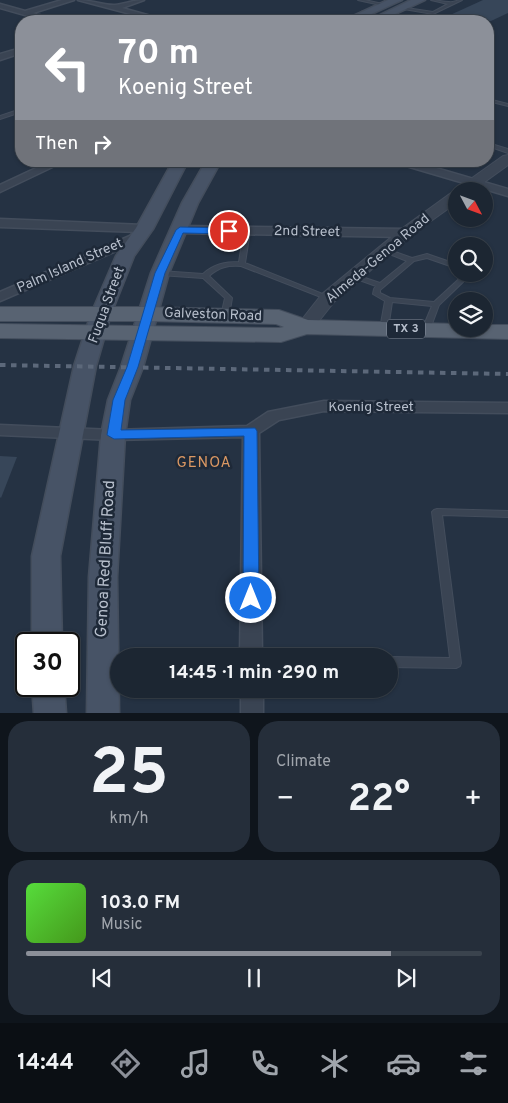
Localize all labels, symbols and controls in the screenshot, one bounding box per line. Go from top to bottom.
text: 70 m [118,32,199,76]
icon: left [35,35,100,100]
text: Koenig Street [118,75,253,102]
icon: right [88,130,116,158]
text: Then [35,132,78,156]
north arrow [448,182,492,228]
map controls [448,182,493,337]
pin [208,210,250,252]
street label: Almeda-Genoa Road [323,211,433,307]
icon: arrive [215,217,243,245]
street label: 2nd Street [274,223,340,241]
street label: Palm Island Street [14,235,126,297]
button: search [448,237,493,282]
street label: Fuqua Street [85,264,129,346]
button: layers [448,292,493,337]
street label: Galveston Road [164,305,262,325]
road number: TX 3 [387,320,425,338]
street label: Koenig Street [328,399,414,416]
district label: GENOA [176,454,232,473]
street label: Genoa Red Bluff Road [92,480,120,638]
position arrow [224,571,276,623]
speed limit sign: 30 [15,632,80,697]
text: 14:45 · 1 min · 290 m [169,661,339,685]
text: 25 [89,735,169,817]
text: Climate [276,752,331,772]
text: 22° [348,776,410,825]
text: − [276,782,294,818]
text: + [464,782,482,818]
text: km/h [110,809,148,829]
text: 103.0 FM [101,891,180,915]
text: Music [101,915,142,935]
icon: previous [88,964,116,992]
icon: pause [240,964,268,992]
icon: next [392,964,420,992]
icon: directions [108,1046,143,1081]
icon: music [178,1046,213,1081]
icon: phone [247,1046,282,1081]
icon: climate [317,1046,352,1081]
icon: car [386,1046,421,1081]
icon: filters [456,1046,491,1081]
text: 14:44 [17,1050,74,1077]

